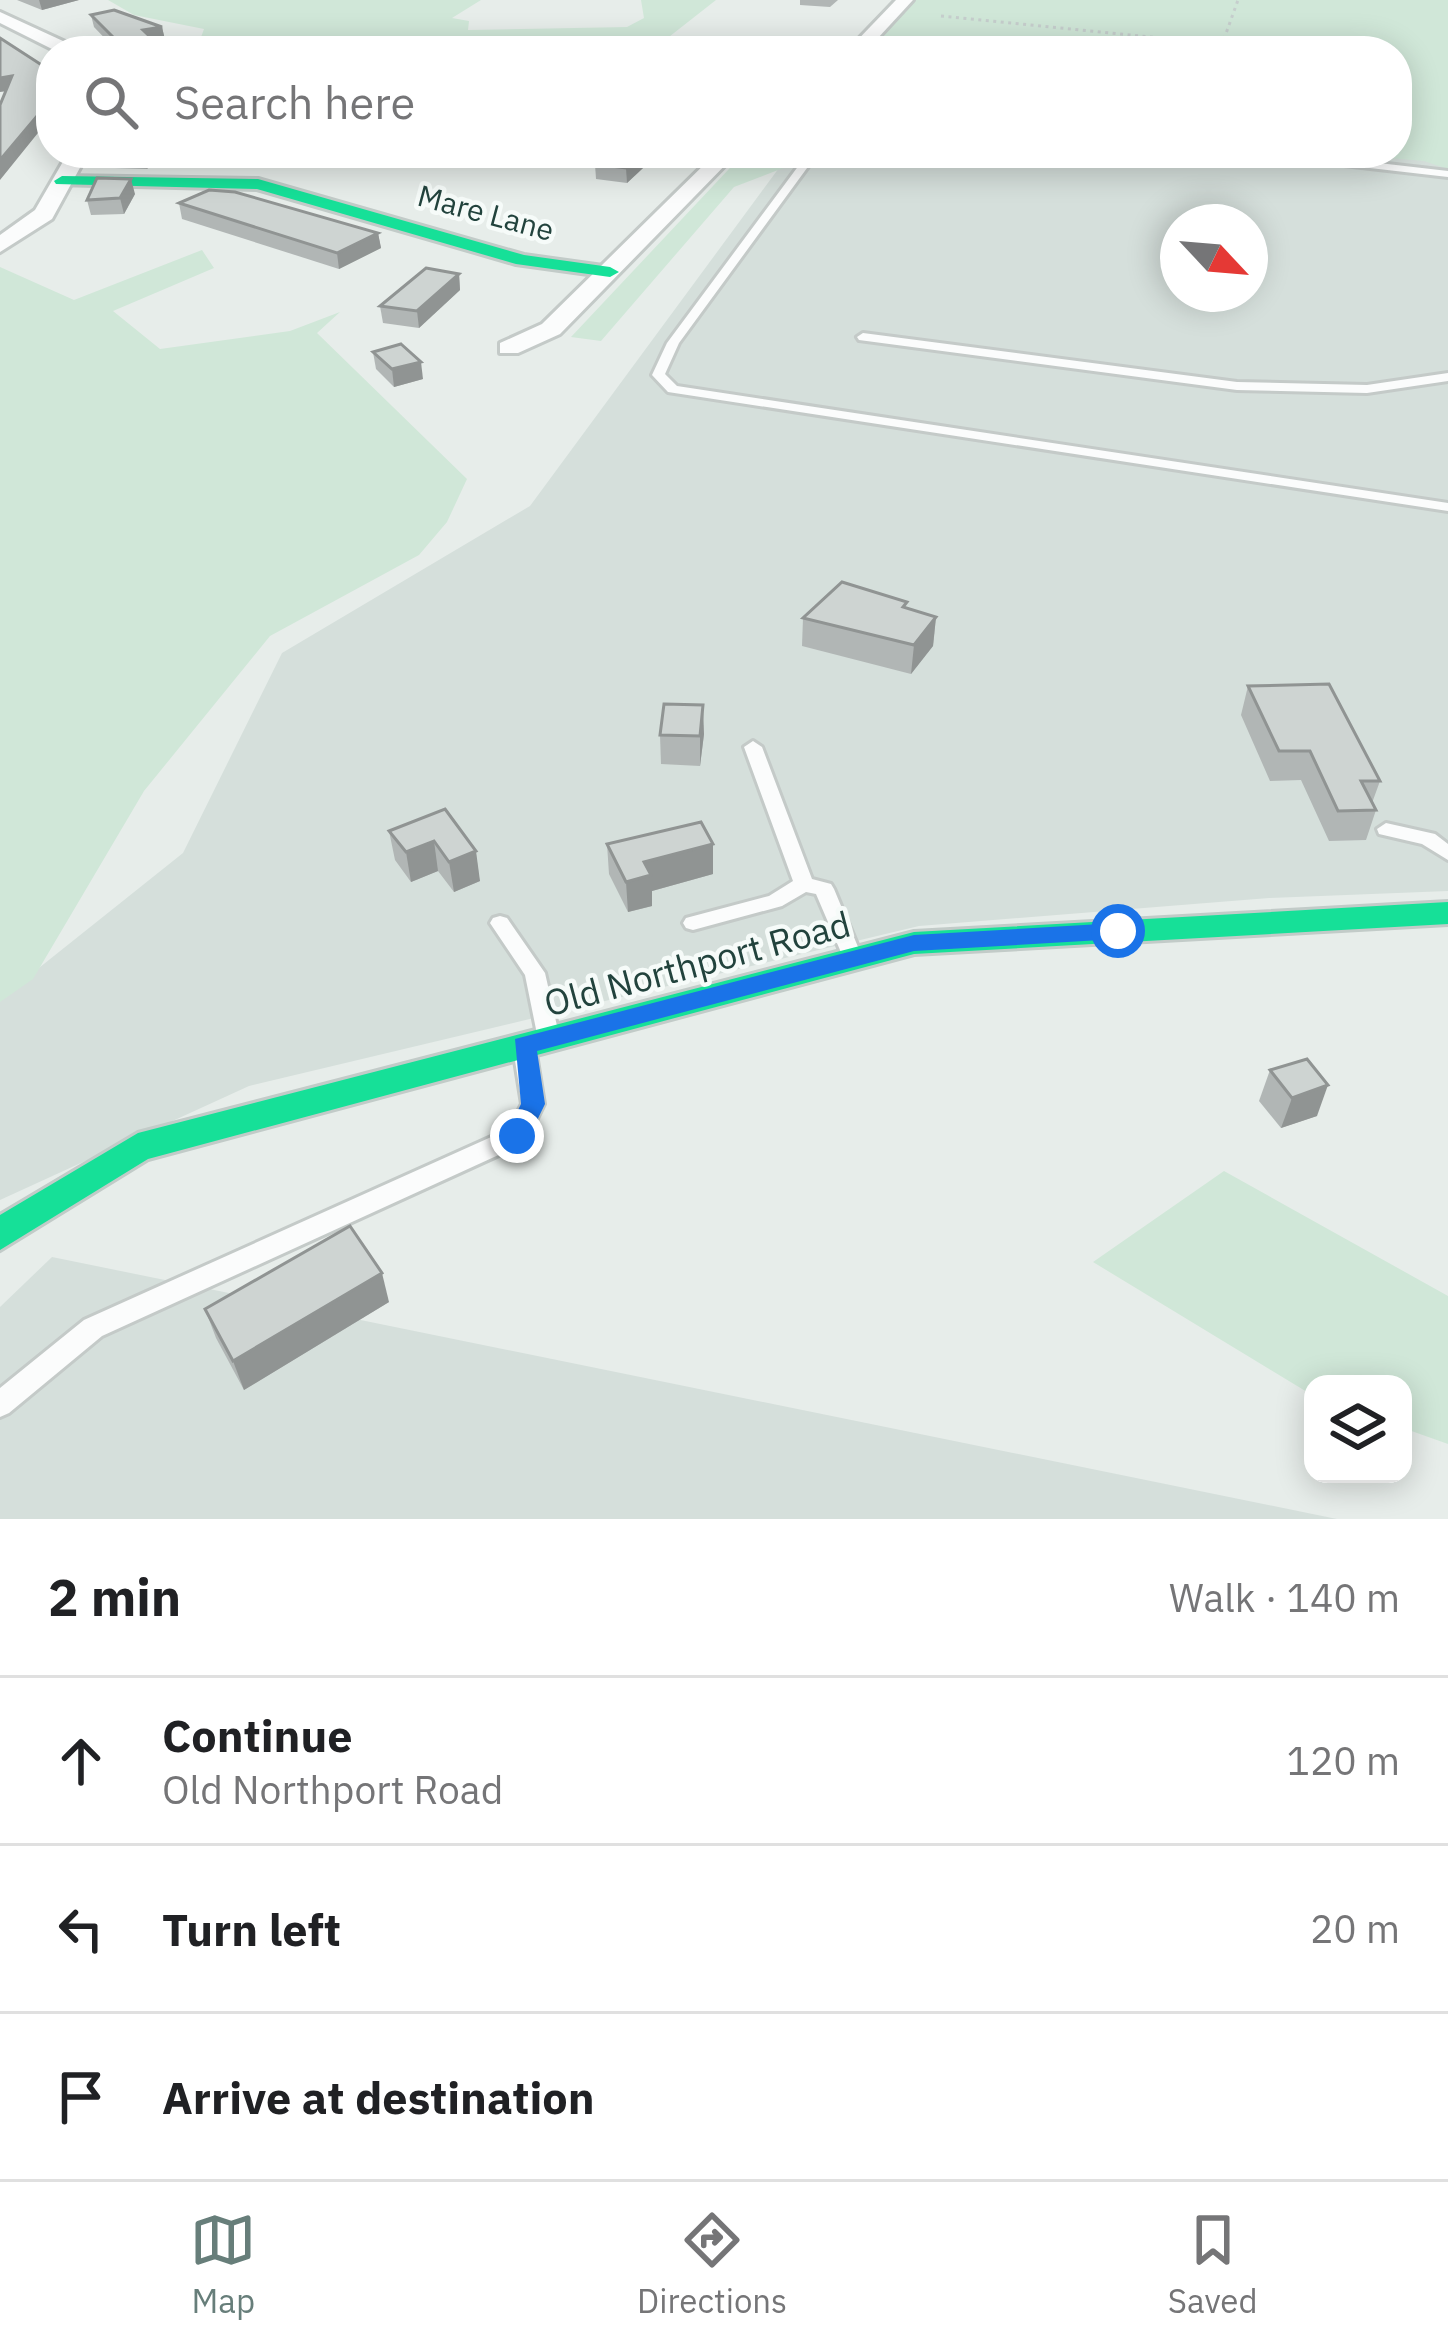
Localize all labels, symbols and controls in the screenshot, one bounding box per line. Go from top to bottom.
search box [36,36,1412,168]
icon: search [78,69,144,135]
text: Search here [174,73,415,131]
street label: Mare Lane [414,175,558,249]
north arrow [1160,204,1268,312]
street label: Old Northport Road [539,900,855,1026]
route start [1091,904,1145,958]
route end [490,1109,544,1163]
map controls [1304,1375,1412,1483]
button: layers [1304,1375,1412,1483]
text: 2 min [48,1564,181,1630]
text: Walk · 140 m [1169,1572,1400,1623]
text: Continue [162,1706,353,1764]
icon: ahead [48,1728,114,1794]
text: 120 m [1287,1735,1400,1786]
text: Old Northport Road [162,1764,503,1815]
icon: left [48,1896,114,1962]
text: Turn left [162,1900,341,1958]
text: 20 m [1310,1903,1400,1954]
icon: arrive [48,2064,114,2130]
text: Arrive at destination [162,2068,595,2126]
tab: Map [190,2207,256,2322]
tab: Directions [637,2207,787,2322]
tab: Saved [1168,2207,1258,2322]

